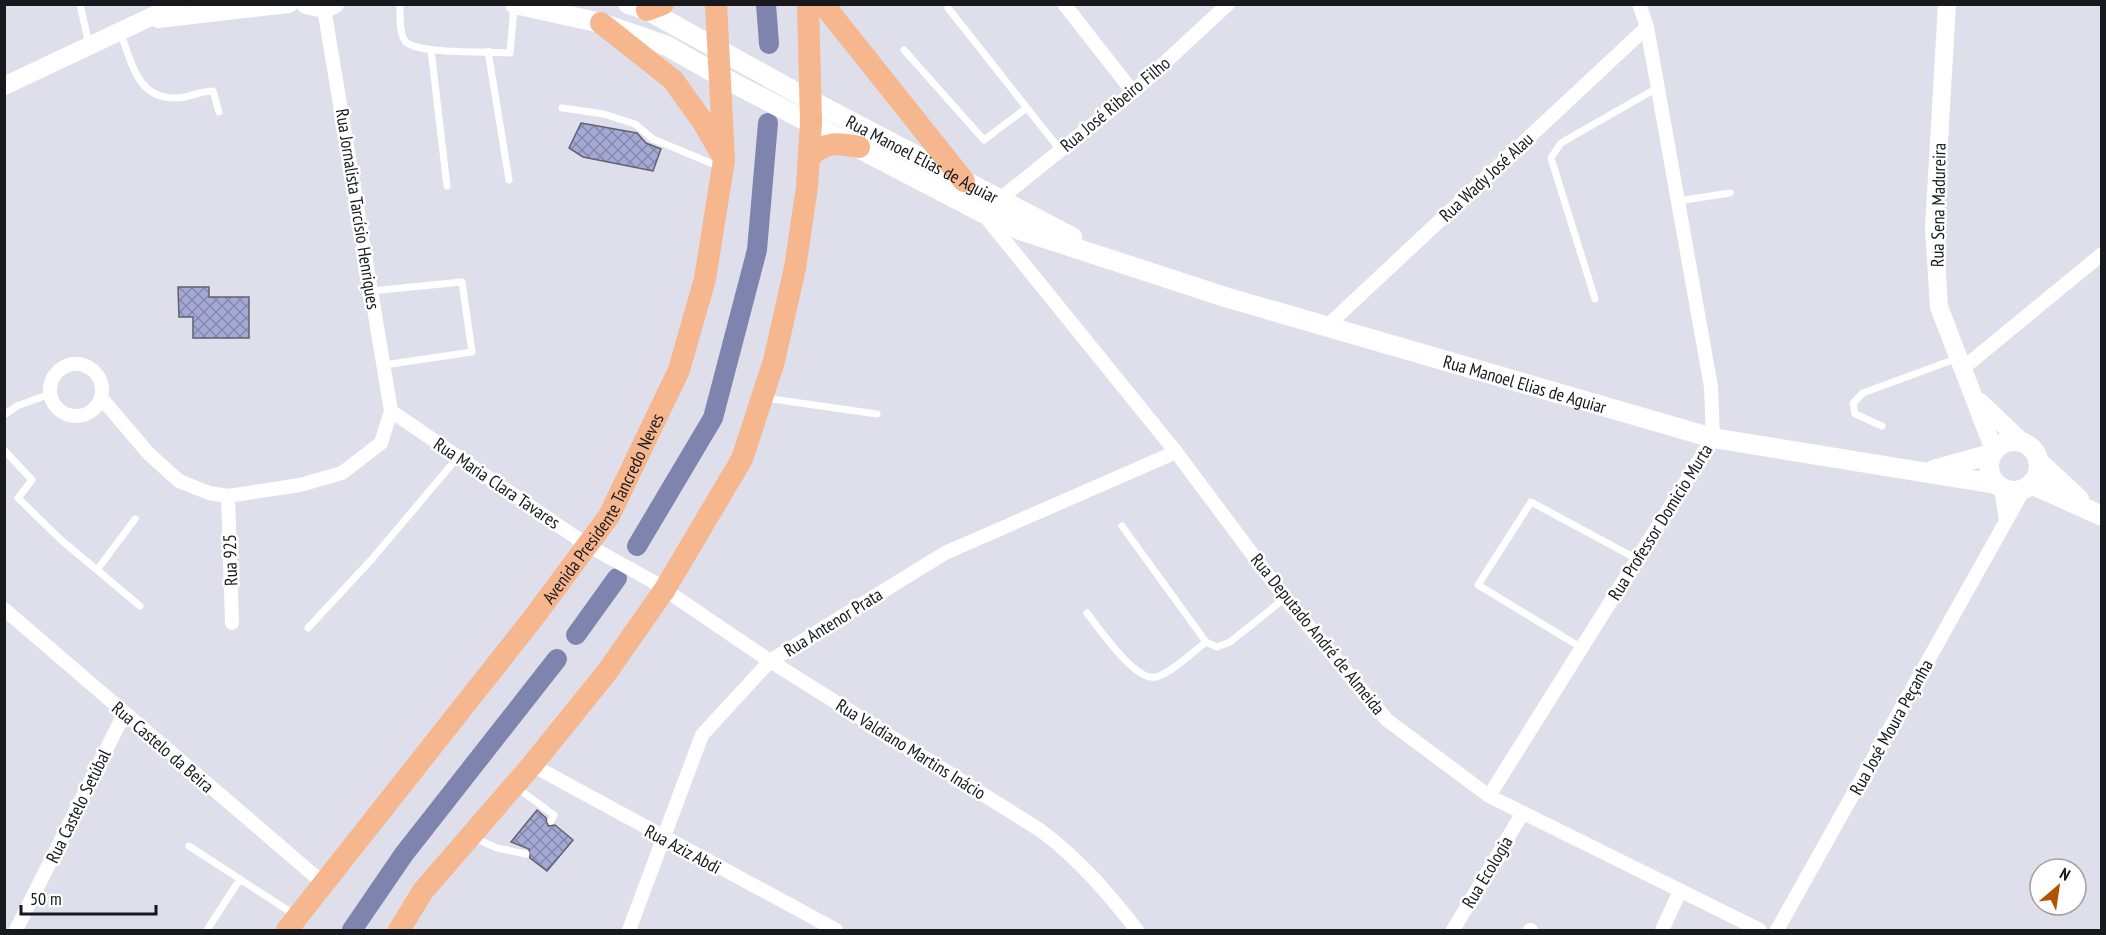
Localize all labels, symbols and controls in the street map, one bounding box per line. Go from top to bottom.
street label: Rua José Ribeiro Filho [1055,51,1175,157]
street label: Rua Jornalista Tarcísio Henriques [331,107,385,311]
street label: Rua Manoel Elias de Aguiar [842,109,1003,208]
street label: Rua Wady José Alau [1434,128,1538,226]
street label: Rua Sena Madureira [1925,143,1951,267]
street label: Rua Manoel Elias de Aguiar [1441,349,1609,418]
street label: Avenida Presidente Tancredo Neves [537,409,668,608]
street label: Rua Maria Clara Tavares [429,432,565,534]
street label: Rua Professor Domicio Murta [1603,440,1717,604]
street label: Rua 925 [218,534,242,586]
street label: Rua Deputado André de Almeida [1246,549,1390,719]
street label: Rua Antenor Prata [779,583,887,661]
street label: Rua José Moura Peçanha [1844,655,1938,799]
street label: Rua Valdiano Martins Inácio [832,694,990,805]
street label: Rua Castelo da Beira [107,696,219,798]
street label: Rua Castelo Setúbal [41,745,116,867]
street label: Rua Aziz Abdi [641,819,725,879]
street label: Rua Ecologia [1457,832,1517,912]
north arrow [2028,857,2088,917]
text: N [2057,863,2074,885]
scale bar [21,878,156,916]
text: 50 m [30,887,62,910]

